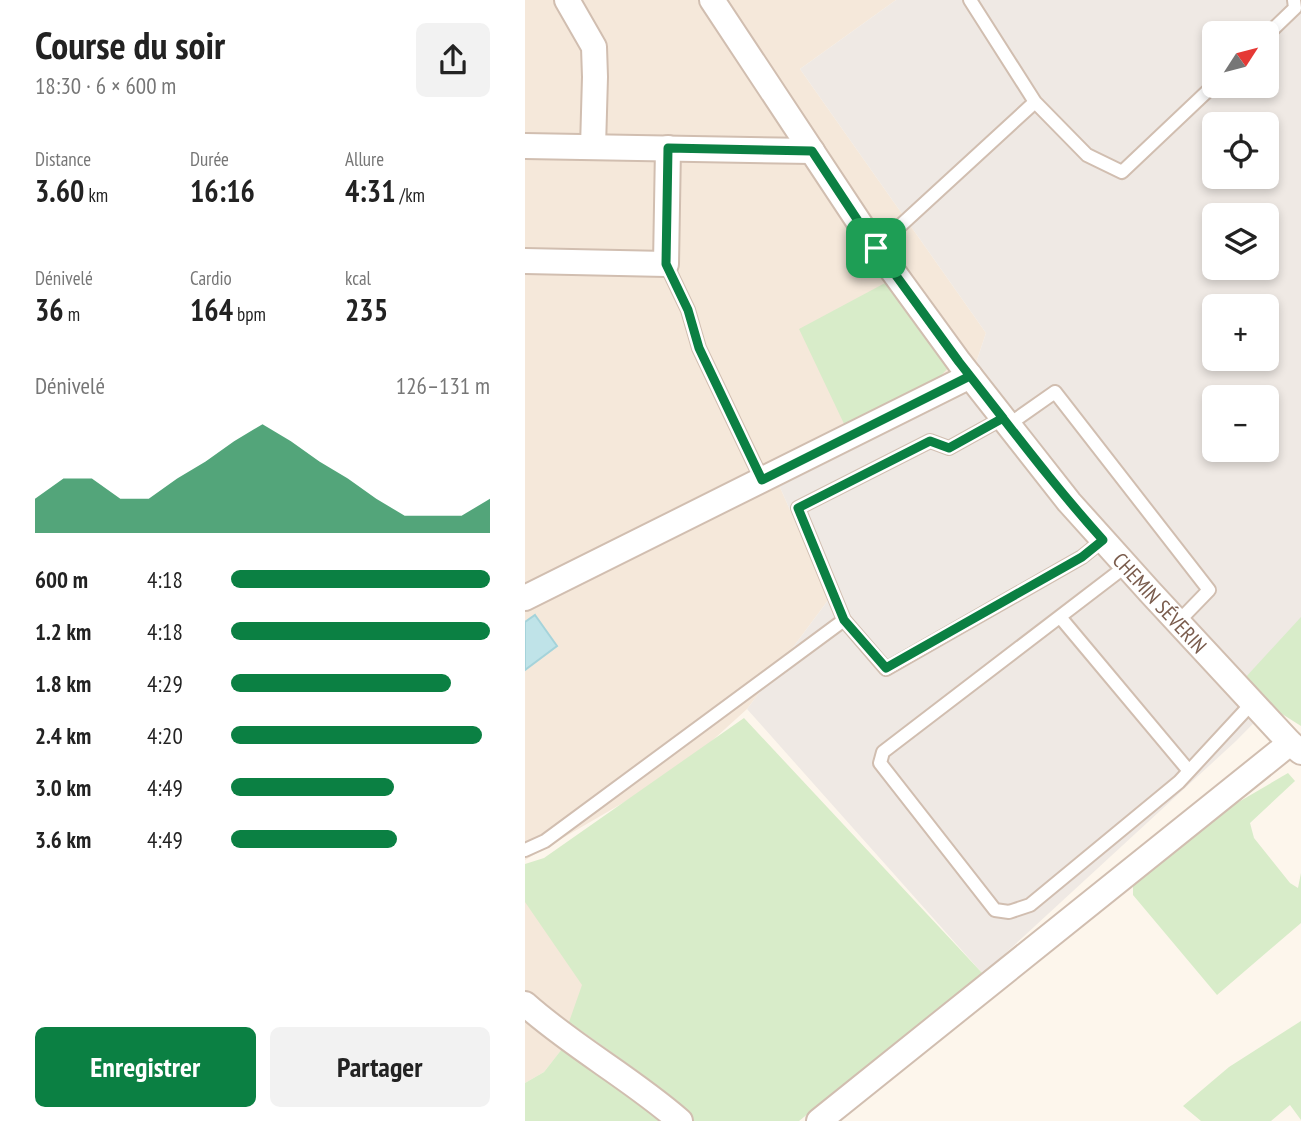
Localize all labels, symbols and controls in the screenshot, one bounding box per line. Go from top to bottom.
text: Course du soir [35,20,225,69]
north arrow [1202,21,1279,98]
map controls [1202,21,1279,462]
button: share [416,23,490,97]
text: 18:30 · 6 × 600 m [35,71,176,100]
button: locate [1202,112,1279,189]
text: Distance [35,147,91,171]
text: Durée [190,147,229,171]
text: Allure [345,147,384,171]
text: 3.60 [35,171,84,210]
text: 16:16 [190,171,255,210]
text: 4:31 [345,171,396,210]
text: km [84,183,108,207]
text: /km [396,183,425,207]
button: layers [1202,203,1279,280]
pin [846,218,906,278]
icon: arrive [857,229,895,267]
text: Dénivelé [35,266,93,290]
text: Cardio [190,266,232,290]
text: kcal [345,266,371,290]
text: 36 [35,290,64,329]
text: 164 [190,290,233,329]
text: 235 [345,290,388,329]
button: + [1202,294,1279,371]
text: m [64,302,80,326]
text: bpm [233,302,266,326]
text: Dénivelé [35,371,105,400]
text: 126–131 m [396,371,490,400]
button: − [1202,385,1279,462]
street label: CHEMIN SÉVERIN [1107,547,1213,658]
text: 600 m [35,565,88,594]
text: 4:18 [147,565,183,594]
text: 1.2 km [35,617,91,646]
text: 4:18 [147,617,183,646]
text: 1.8 km [35,669,91,698]
text: 4:29 [147,669,183,698]
text: 2.4 km [35,721,91,750]
text: 4:20 [147,721,183,750]
text: 3.0 km [35,773,91,802]
text: 4:49 [147,773,183,802]
text: 3.6 km [35,825,91,854]
text: 4:49 [147,825,183,854]
button: Enregistrer [35,1027,256,1107]
button: Partager [270,1027,490,1107]

